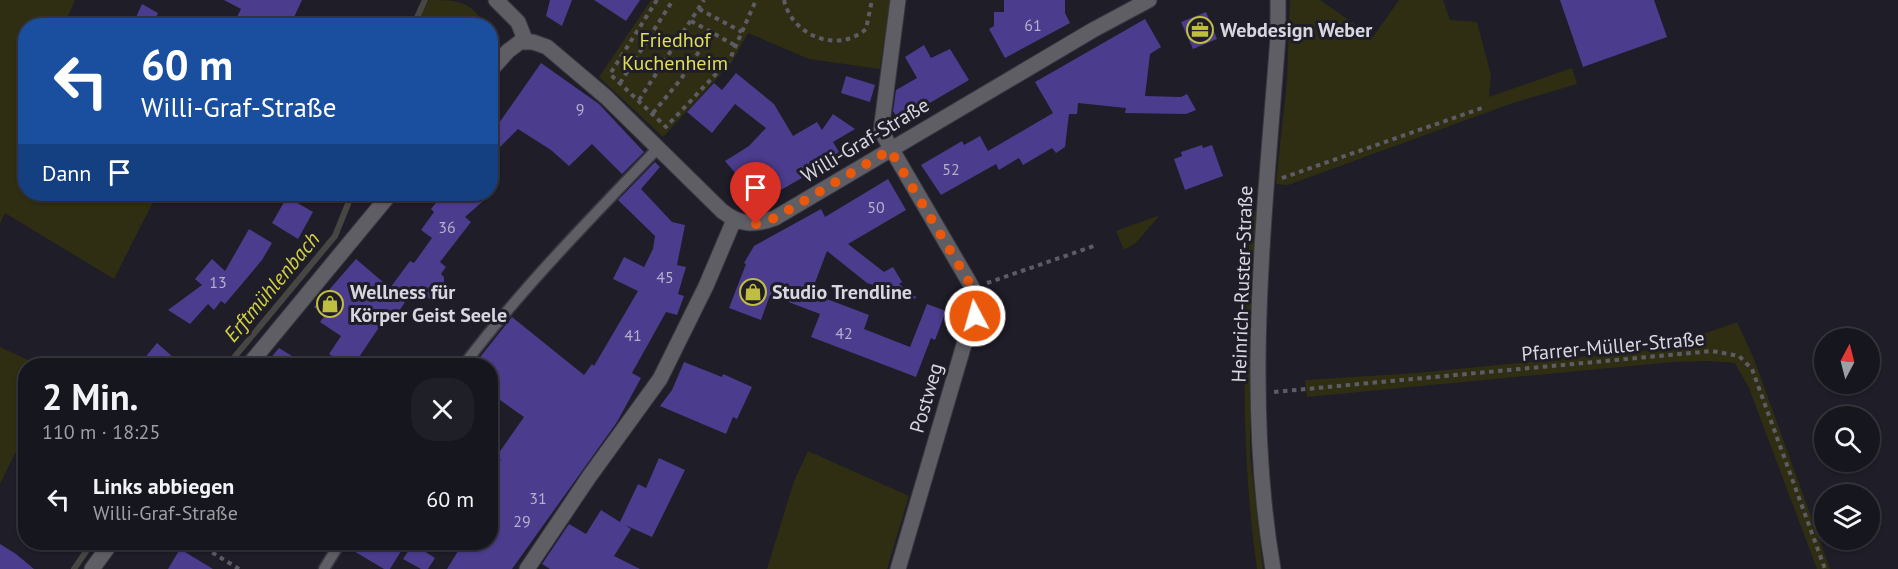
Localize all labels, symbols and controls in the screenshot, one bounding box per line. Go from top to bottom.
house number: 61 [1024,15,1042,35]
office icon: Webdesign Weber [1185,15,1215,45]
place label: Webdesign Weber [1220,17,1372,43]
park label: Friedhof Kuchenheim [622,27,728,76]
text: 60 m [141,37,233,92]
icon: left [42,42,120,120]
text: Willi-Graf-Straße [141,90,337,124]
street label: Willi-Graf-Straße [796,92,934,188]
house number: 9 [576,99,584,119]
icon: arrive [103,156,136,189]
text: Dann [42,159,91,187]
house number: 52 [942,159,960,179]
pin [730,162,781,224]
icon: arrive [739,171,772,204]
street label: Heinrich-Ruster-Straße [1226,185,1258,383]
house number: 50 [867,197,885,217]
house number: 36 [438,217,456,237]
water label: Erftmühlenbach [218,226,326,347]
house number: 45 [656,267,674,287]
house number: 13 [209,272,227,292]
shop icon: Studio Trendline [738,277,768,307]
place label: Wellness für Körper Geist Seele [350,279,507,328]
place label: Studio Trendline [772,279,912,305]
position arrow [943,284,1007,348]
shop icon: Wellness für Körper Geist Seele [315,289,345,319]
house number: 42 [835,323,853,343]
house number: 41 [624,325,642,345]
street label: Pfarrer-Müller-Straße [1520,325,1706,367]
north arrow [1814,328,1880,394]
map controls [1814,328,1880,550]
street label: Postweg [904,360,948,436]
text: 2 Min. [42,373,138,420]
button: close [411,378,474,441]
button: search [1814,406,1880,472]
text: 110 m · 18:25 [42,419,160,445]
text: Links abbiegen [93,472,234,500]
icon: left [42,483,75,516]
button: layers [1814,484,1880,550]
text: 60 m [426,485,474,513]
house number: 31 [529,488,547,508]
text: Willi-Graf-Straße [93,500,238,526]
house number: 29 [513,511,531,531]

